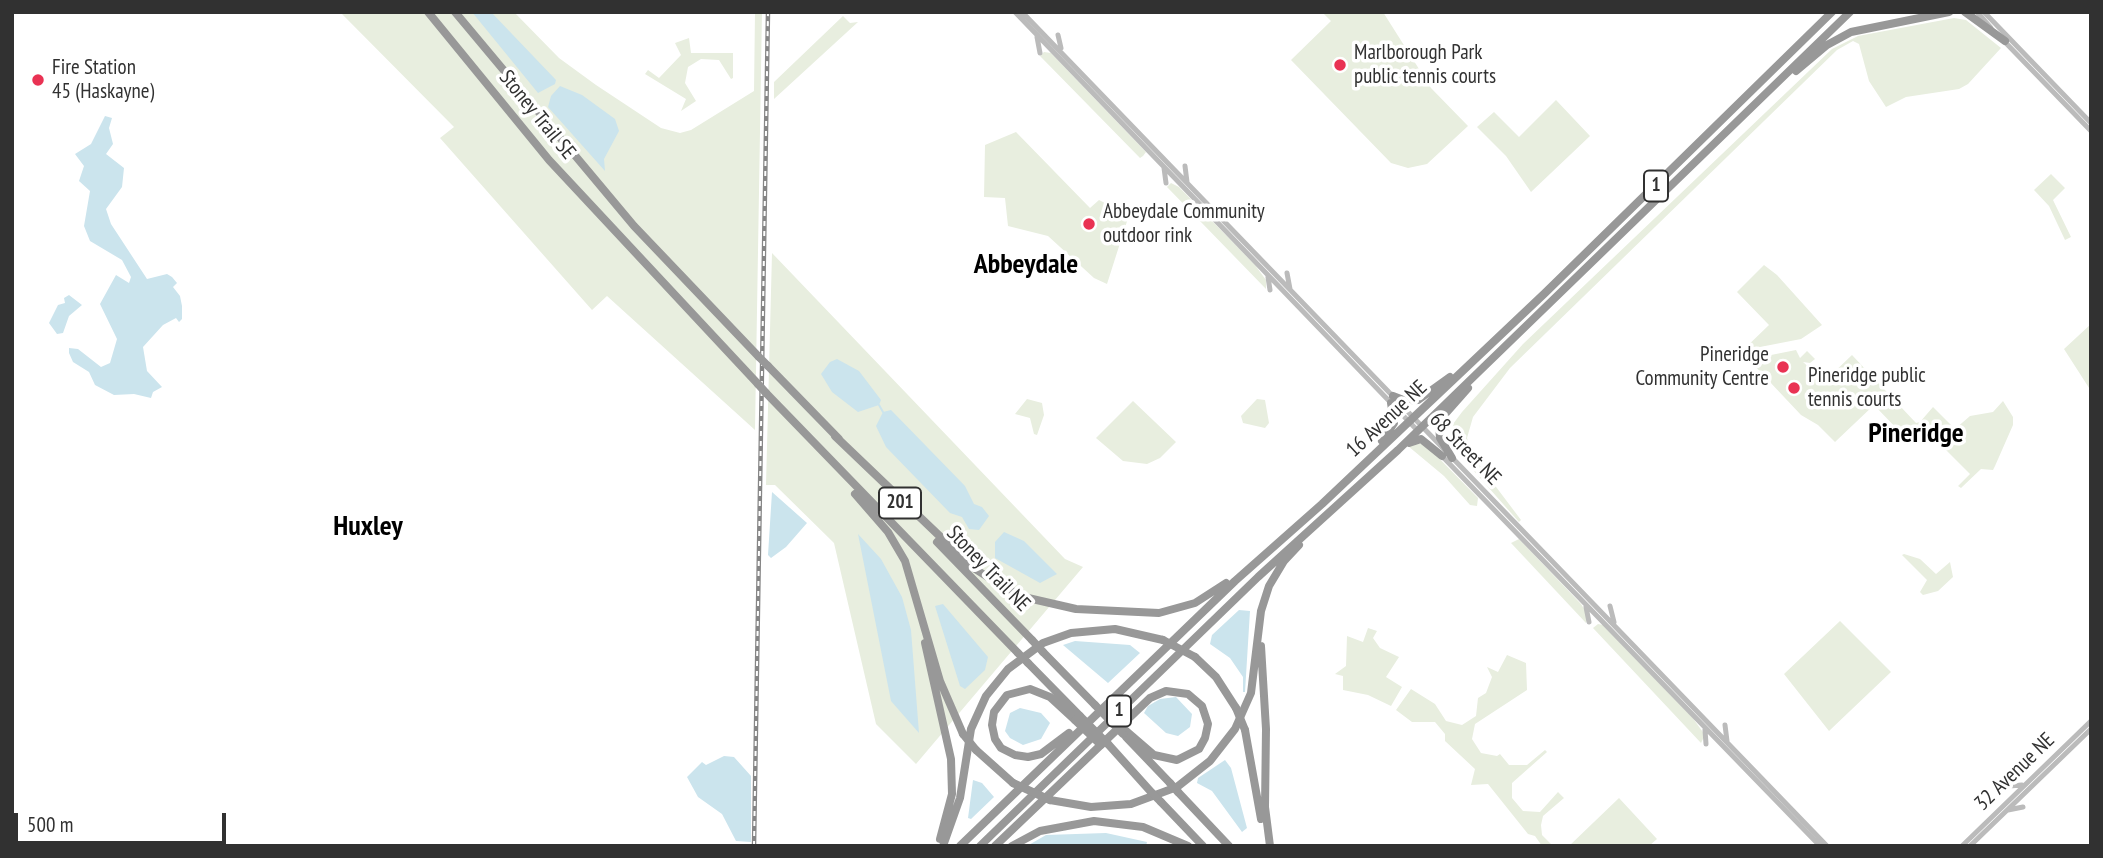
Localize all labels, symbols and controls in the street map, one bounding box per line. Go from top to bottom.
place label: Marlborough Park public tennis courts [1354,40,1496,90]
place label: Fire Station 45 (Haskayne) [52,55,154,105]
marker: Marlborough Park public tennis courts [1332,57,1348,73]
street label: Stoney Trail SE [493,65,581,165]
marker: Fire Station 45 (Haskayne) [30,72,46,88]
road number: 1 [1644,170,1668,202]
place label: Abbeydale Community outdoor rink [1103,199,1265,249]
marker: Abbeydale Community outdoor rink [1081,216,1097,232]
district label: Abbeydale [974,248,1078,282]
place label: Pineridge Community Centre [1636,342,1769,392]
marker: Pineridge Community Centre [1775,359,1791,375]
place label: Pineridge public tennis courts [1808,363,1926,413]
street label: 16 Avenue NE [1341,375,1433,463]
marker: Pineridge public tennis courts [1786,380,1802,396]
street label: 68 Street NE [1424,407,1506,491]
district label: Pineridge [1868,417,1964,451]
road number: 201 [879,488,921,518]
district label: Huxley [333,510,403,544]
street label: Stoney Trail NE [941,521,1035,617]
road number: 1 [1107,696,1131,726]
street label: 32 Avenue NE [1970,728,2060,816]
scale bar [18,798,229,842]
text: 500 m [27,811,73,838]

